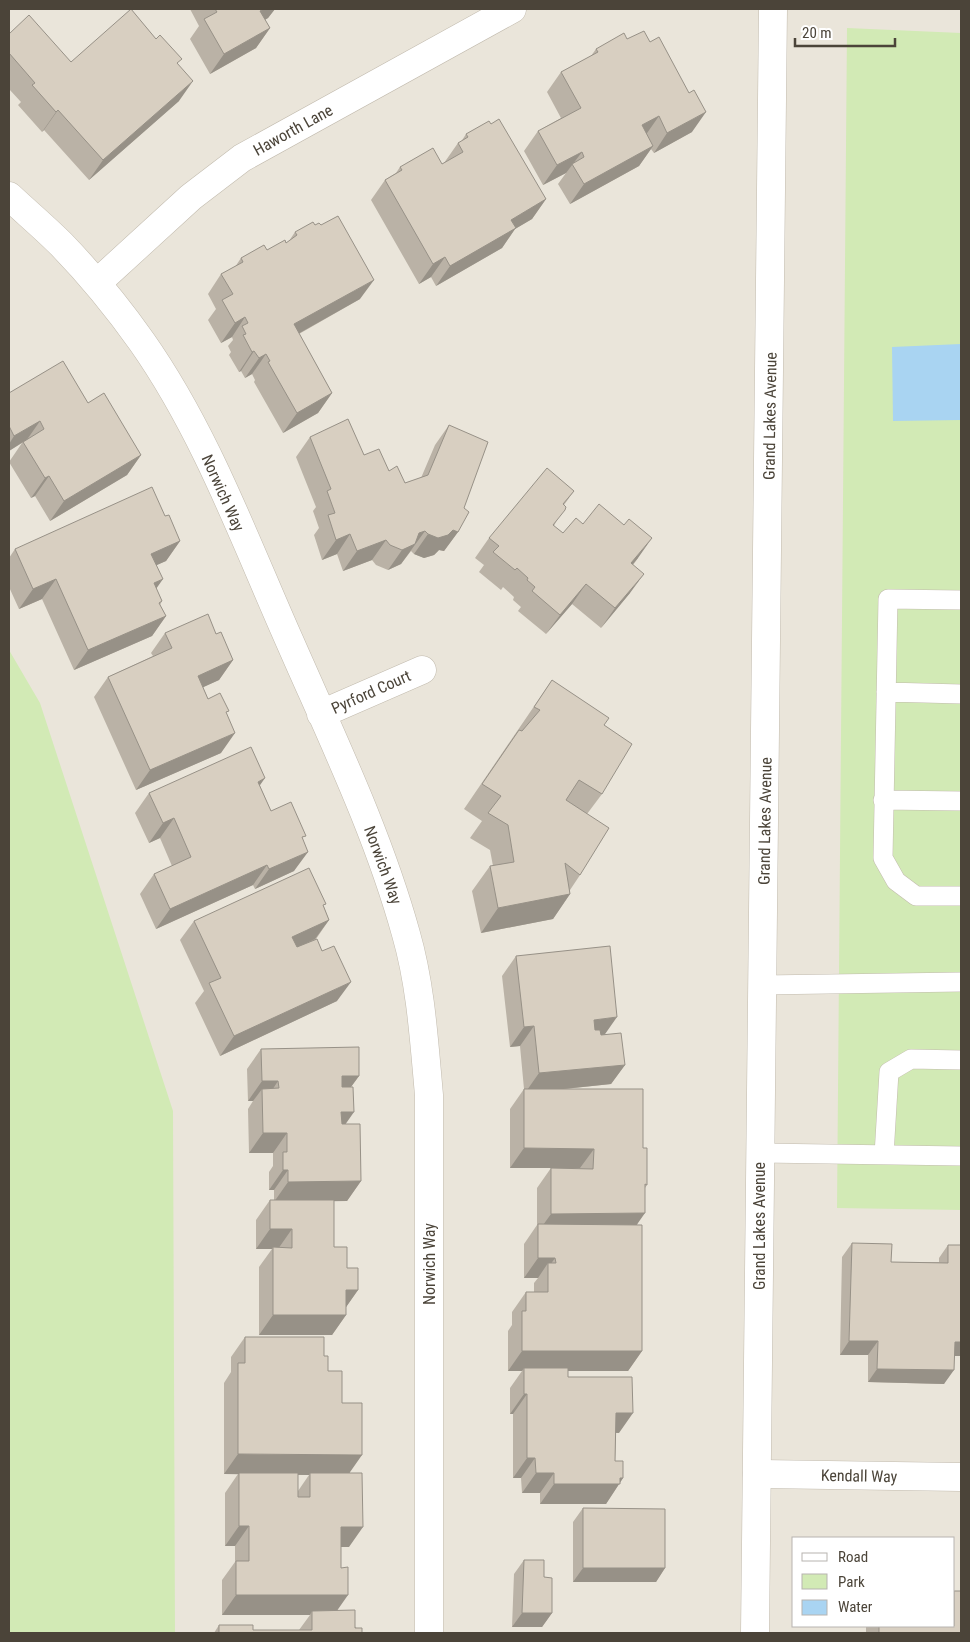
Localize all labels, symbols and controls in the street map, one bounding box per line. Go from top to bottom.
scale bar [795,15,895,47]
text: 20 m [802,24,832,42]
street label: Haworth Lane [250,100,336,160]
street label: Grand Lakes Avenue [759,352,781,480]
street label: Norwich Way [198,452,248,535]
street label: Pyrford Court [328,666,414,718]
street label: Grand Lakes Avenue [754,757,776,885]
street label: Norwich Way [360,823,406,907]
street label: Grand Lakes Avenue [750,1162,769,1290]
street label: Norwich Way [420,1223,439,1305]
street label: Kendall Way [821,1466,898,1486]
legend [792,1537,955,1627]
text: Road [838,1548,868,1566]
text: Park [838,1573,865,1591]
text: Water [838,1598,873,1616]

